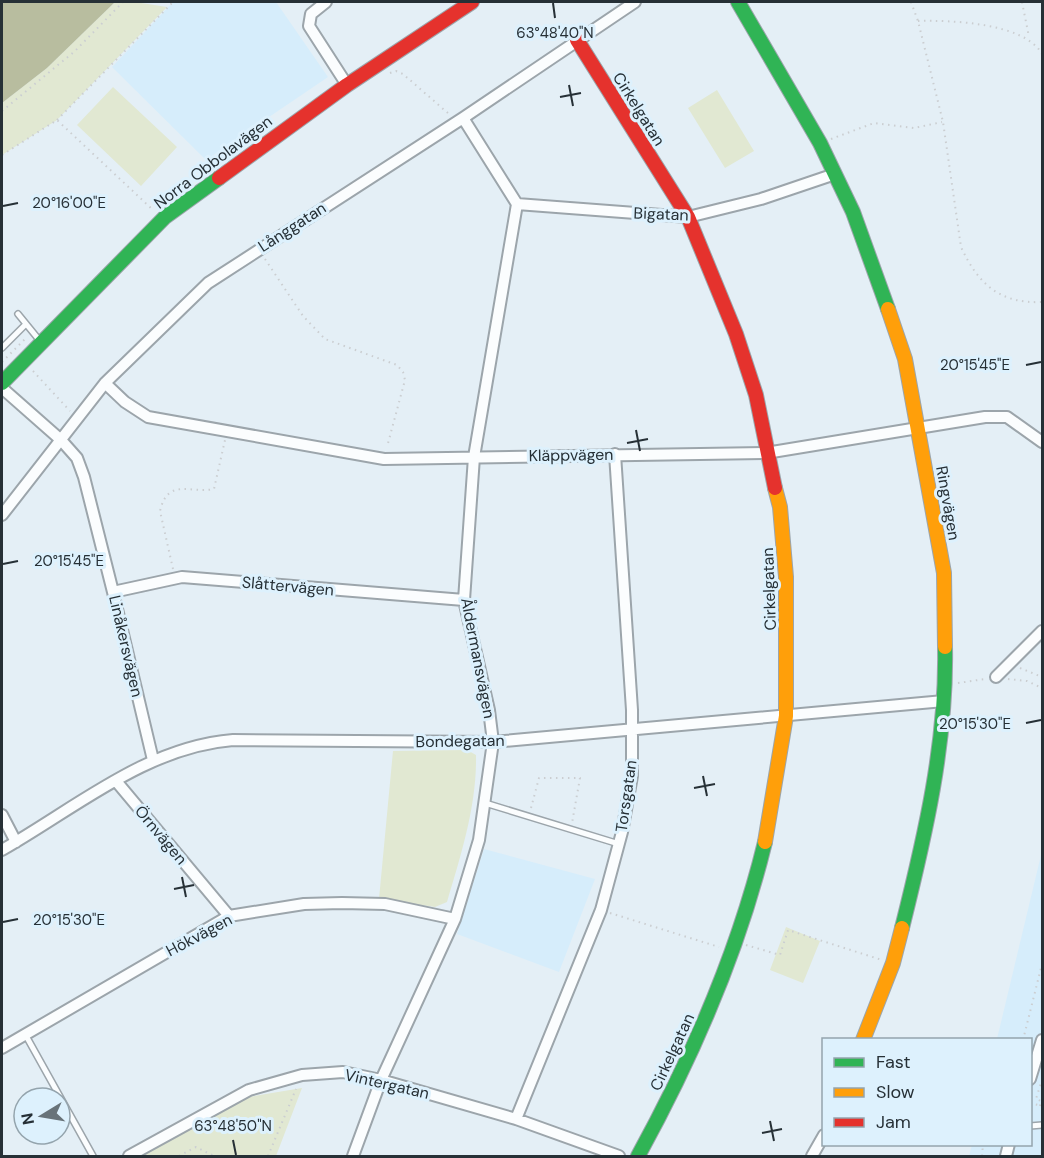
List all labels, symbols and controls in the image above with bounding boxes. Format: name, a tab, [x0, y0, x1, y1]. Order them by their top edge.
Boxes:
text: 63°48'40"N	[516, 23, 594, 43]
street label: Cirkelgatan	[608, 68, 670, 150]
street label: Norra Obbolavägen	[150, 111, 276, 213]
text: 20°16'00"E	[32, 193, 106, 213]
street label: Långgatan	[254, 197, 330, 257]
street label: Bigatan	[633, 203, 689, 225]
text: 20°15'45"E	[940, 355, 1010, 375]
street label: Kläppvägen	[528, 444, 614, 466]
street label: Ringvägen	[931, 464, 965, 542]
street label: Cirkelgatan	[757, 547, 781, 631]
text: 20°15'45"E	[34, 551, 104, 571]
street label: Slåttervägen	[241, 572, 335, 600]
street label: Linåkersvägen	[104, 593, 148, 699]
street label: Åldermansvägen	[456, 596, 500, 720]
text: 20°15'30"E	[939, 714, 1011, 734]
street label: Bondegatan	[415, 730, 505, 752]
street label: Torsgatan	[611, 759, 641, 833]
street label: Örnvägen	[130, 801, 192, 869]
street label: Hökvägen	[162, 909, 236, 961]
text: 20°15'30"E	[33, 910, 105, 930]
street label: Cirkelgatan	[645, 1010, 699, 1094]
legend	[822, 1038, 1032, 1146]
text: Fast	[876, 1050, 911, 1074]
street label: Vintergatan	[343, 1064, 431, 1104]
text: Slow	[876, 1080, 915, 1104]
north arrow	[12, 1086, 72, 1146]
text: Jam	[876, 1110, 911, 1134]
text: N	[16, 1111, 39, 1126]
text: 63°48'50"N	[194, 1116, 272, 1136]

